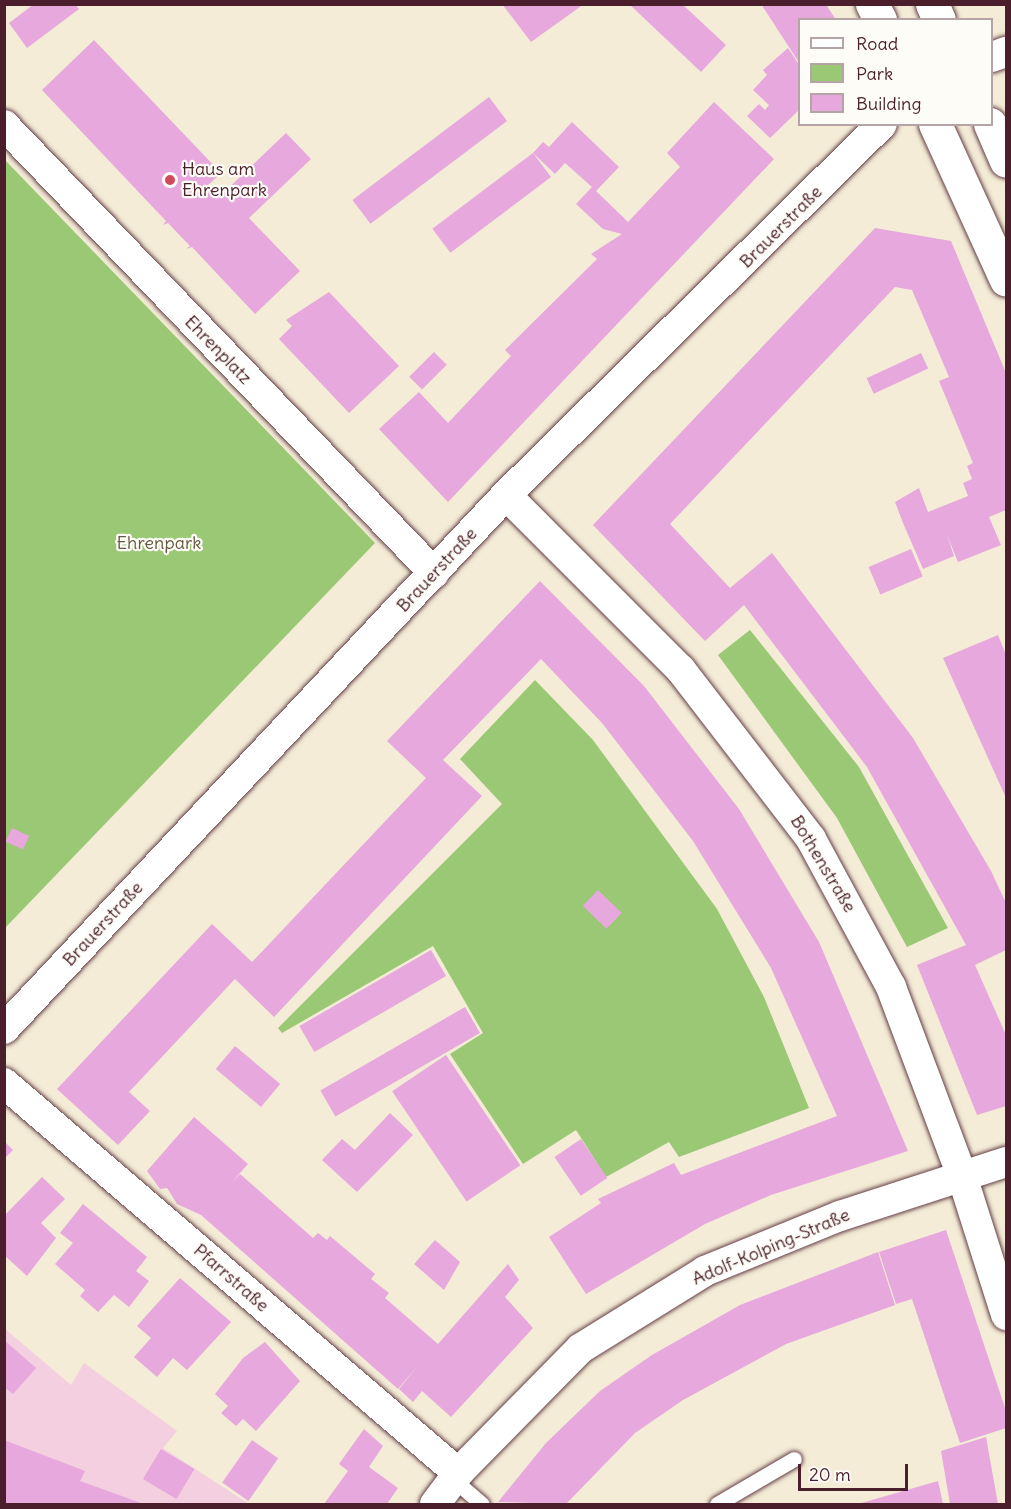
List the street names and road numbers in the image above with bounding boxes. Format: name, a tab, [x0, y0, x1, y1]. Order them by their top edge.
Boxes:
street label: Brauerstraße	[735, 181, 827, 273]
street label: Ehrenplatz	[180, 311, 256, 389]
street label: Brauerstraße	[392, 523, 482, 617]
street label: Bothenstraße	[786, 811, 860, 917]
street label: Brauerstraße	[58, 877, 148, 971]
street label: Adolf-Kolping-Straße	[689, 1204, 853, 1290]
street label: Pfarrstraße	[189, 1239, 273, 1317]

